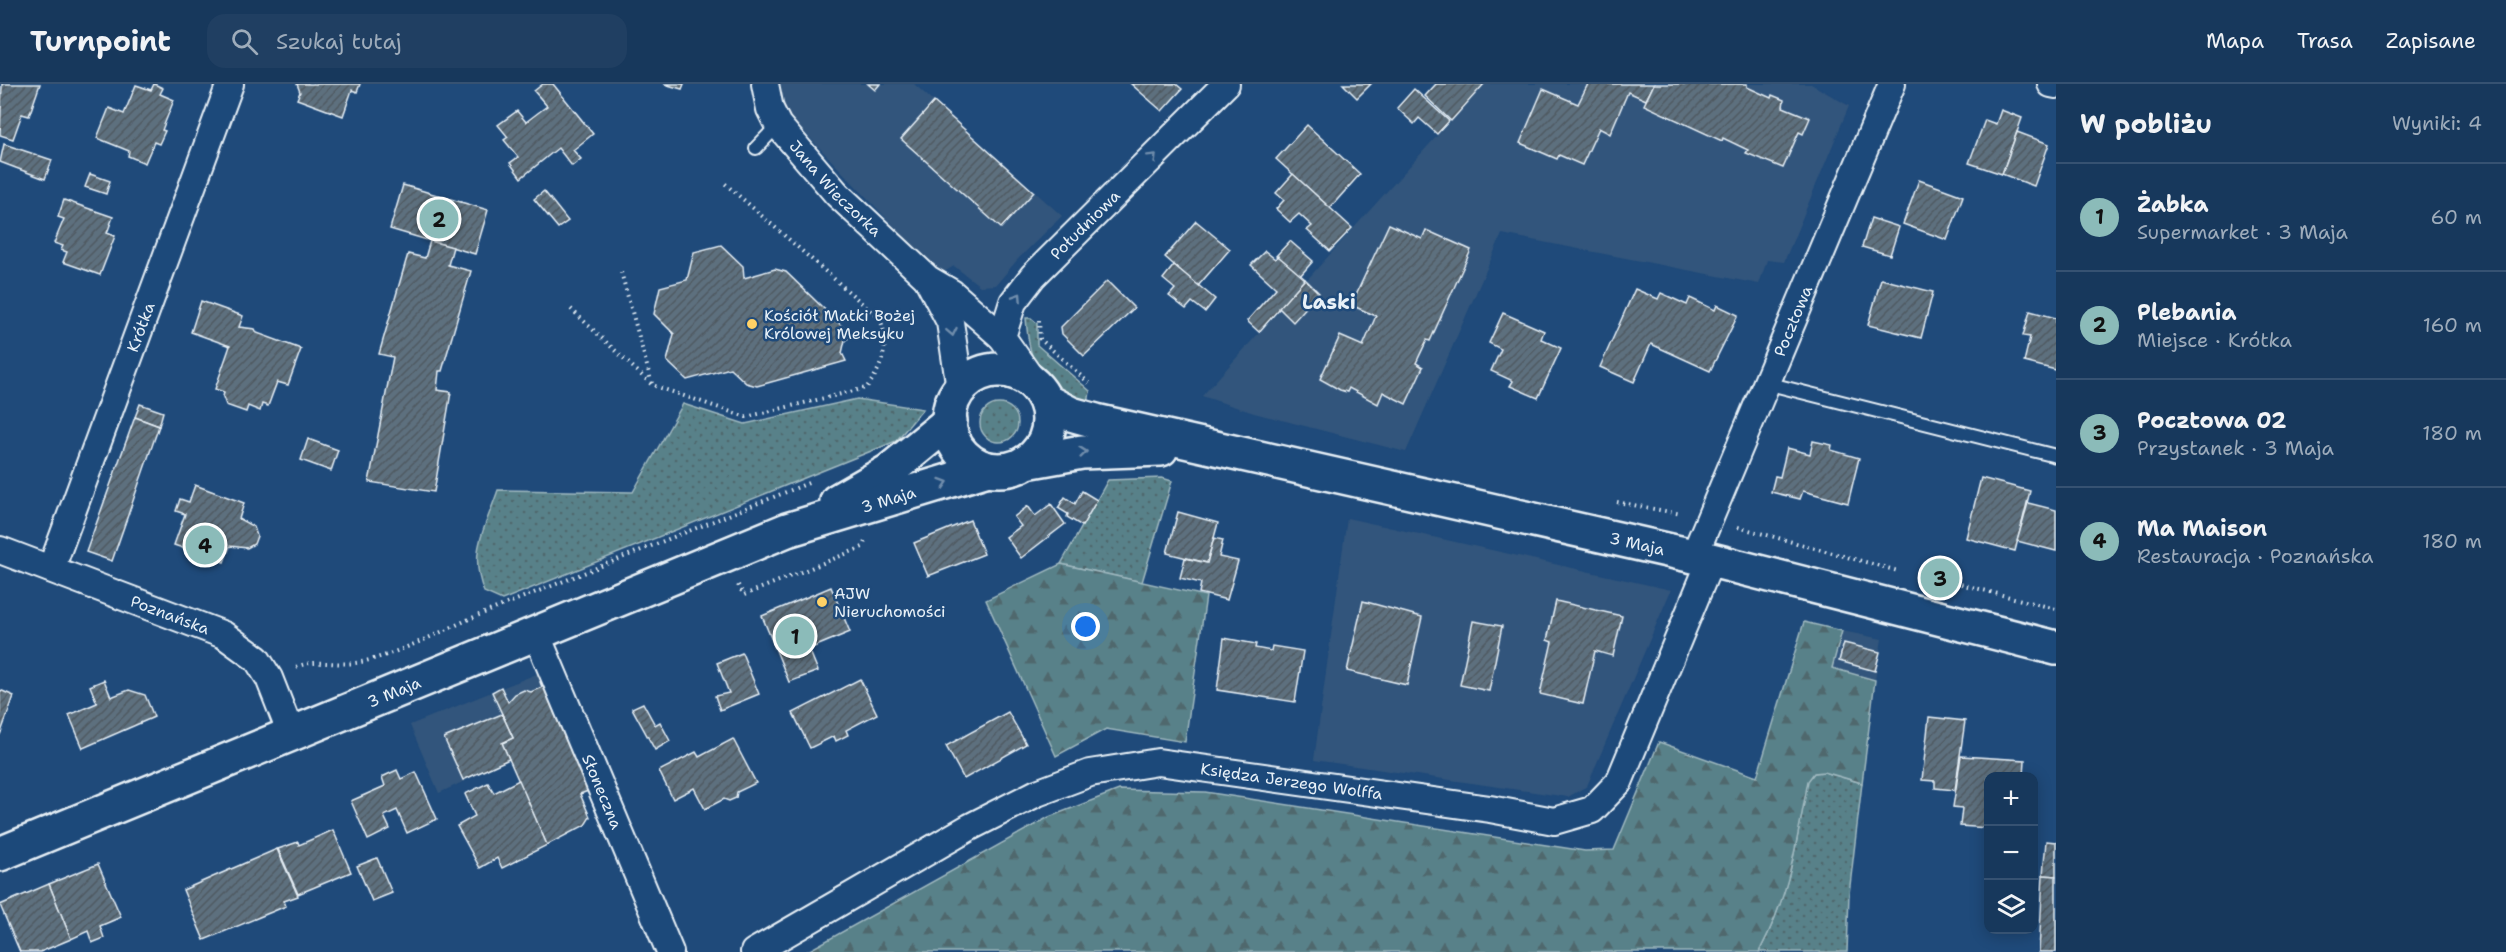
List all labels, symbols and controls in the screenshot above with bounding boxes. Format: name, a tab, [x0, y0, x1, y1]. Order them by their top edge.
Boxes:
search box	[207, 14, 627, 68]
text: Turnpoint	[30, 22, 171, 60]
icon: search	[228, 25, 261, 58]
text: Szukaj tutaj	[276, 27, 402, 56]
text: Mapa	[2206, 27, 2264, 55]
text: Trasa	[2297, 27, 2353, 55]
text: Zapisane	[2386, 27, 2476, 55]
text: W pobliżu	[2080, 106, 2212, 141]
text: Wyniki: 4	[2392, 110, 2482, 136]
street label: Jana Wieczorka	[785, 136, 886, 241]
one-way arrow	[1145, 153, 1156, 164]
street label: Południowa	[1046, 185, 1125, 264]
text: Żabka	[2137, 190, 2209, 219]
pin: 2	[420, 196, 458, 242]
text: 1	[2095, 204, 2104, 230]
text: 60 m	[2430, 204, 2482, 230]
text: Supermarket · 3 Maja	[2137, 219, 2348, 245]
street label: Pocztowa	[1769, 282, 1817, 360]
district label: Laski	[1302, 289, 1356, 315]
one-way arrow	[1011, 293, 1022, 304]
text: Plebania	[2137, 298, 2236, 327]
street label: Krótka	[122, 299, 160, 355]
place label: Kościół Matki Bożej Królowej Meksyku	[764, 305, 915, 344]
text: 2	[2093, 312, 2107, 338]
text: 160 m	[2423, 312, 2482, 338]
marker: Kościół Matki Bożej Królowej Meksyku	[745, 317, 759, 331]
one-way arrow	[944, 327, 957, 337]
text: Miejsce · Krótka	[2137, 327, 2292, 353]
text: Pocztowa 02	[2137, 406, 2286, 435]
text: 3	[2093, 420, 2107, 446]
text: 180 m	[2422, 420, 2482, 446]
text: Przystanek · 3 Maja	[2137, 435, 2334, 461]
one-way arrow	[1079, 446, 1088, 459]
one-way arrow	[938, 478, 949, 490]
street label: 3 Maja	[859, 482, 918, 518]
text: Ma Maison	[2137, 514, 2267, 543]
pin: 4	[186, 522, 224, 568]
street label: 3 Maja	[1607, 527, 1667, 560]
text: 4	[2093, 528, 2107, 554]
text: 180 m	[2422, 528, 2482, 554]
text: Restauracja · Poznańska	[2137, 543, 2374, 569]
pin: 3	[1920, 556, 1960, 600]
place label: AJW Nieruchomości	[834, 583, 946, 622]
street label: Poznańska	[127, 590, 213, 640]
marker: AJW Nieruchomości	[815, 595, 829, 609]
your location	[1071, 612, 1100, 641]
pin: 1	[776, 614, 814, 658]
street label: 3 Maja	[364, 672, 424, 713]
street label: Słoneczna	[577, 751, 627, 832]
street label: Księdza Jerzego Wolffa	[1199, 758, 1384, 805]
map controls	[1984, 772, 2038, 934]
button: +	[1984, 772, 2038, 826]
button: −	[1984, 826, 2038, 880]
button: layers	[1984, 880, 2038, 934]

